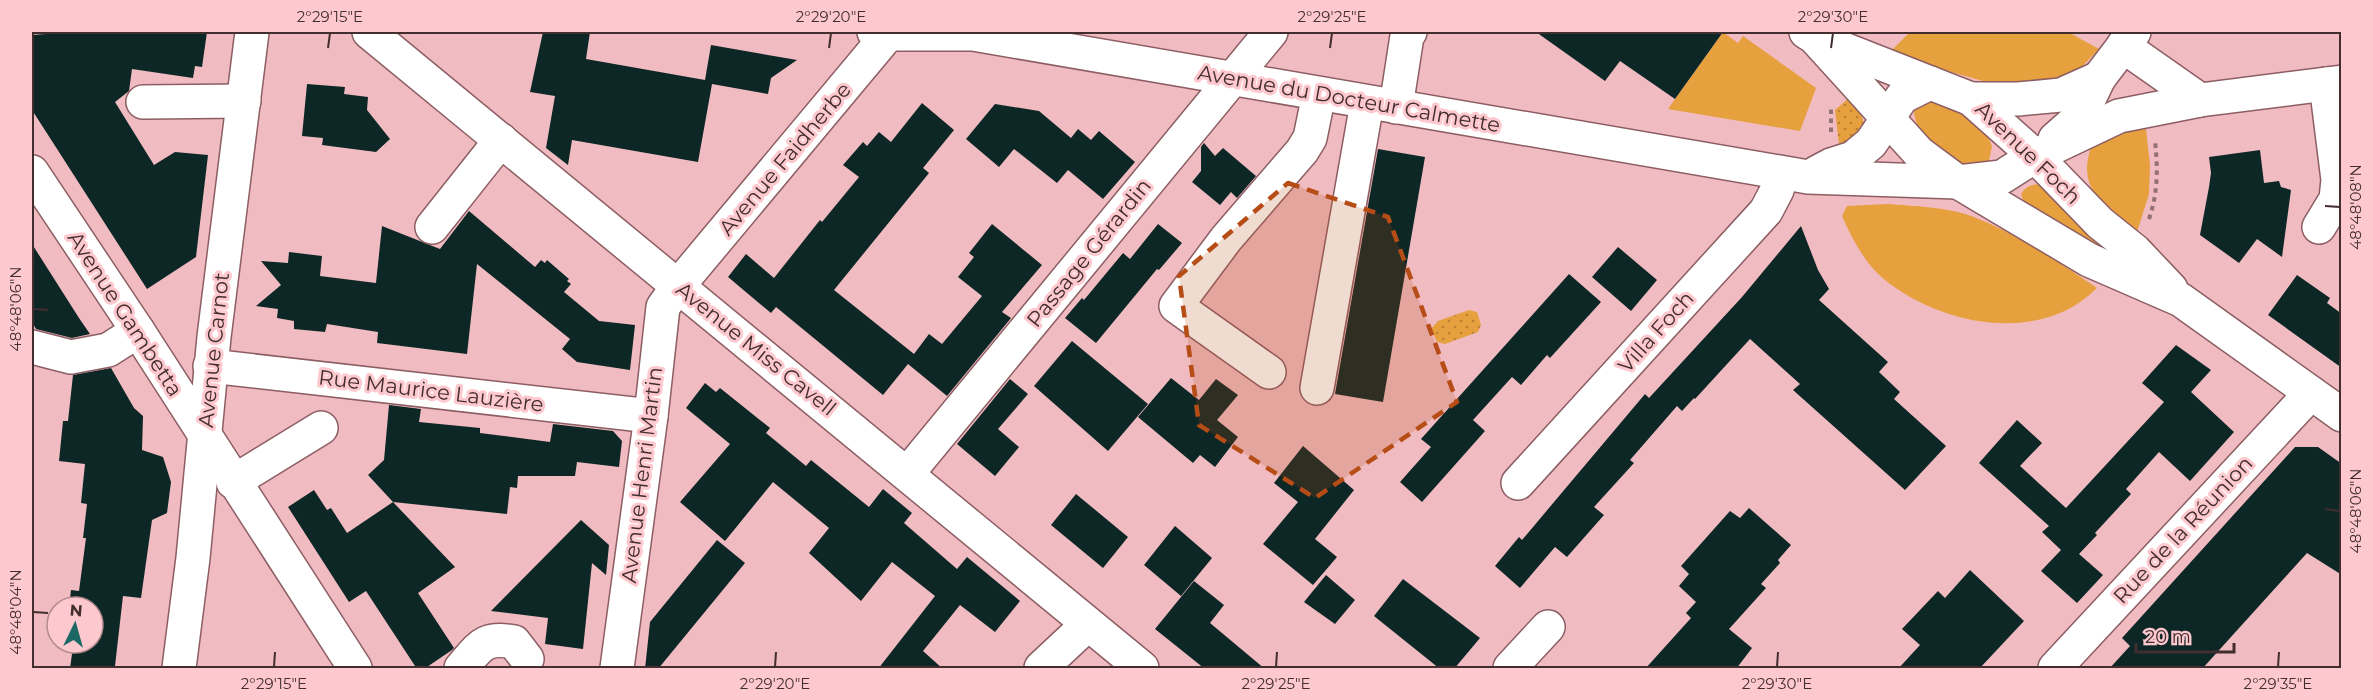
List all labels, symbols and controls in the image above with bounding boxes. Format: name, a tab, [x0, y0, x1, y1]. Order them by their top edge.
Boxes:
text: 2°29'15"E	[297, 7, 363, 26]
text: 2°29'20"E	[796, 7, 866, 26]
text: 2°29'25"E	[1297, 7, 1367, 26]
text: 2°29'30"E	[1798, 7, 1868, 26]
street label: Avenue du Docteur Calmette	[1196, 60, 1502, 137]
street label: Avenue Faidherbe	[713, 77, 856, 240]
street label: Avenue Foch	[1970, 96, 2086, 209]
text: 48°48'08"N	[2346, 164, 2365, 250]
street label: Passage Gérardin	[1021, 173, 1156, 332]
street label: Avenue Gambetta	[63, 227, 188, 401]
text: 48°48'06"N	[6, 267, 25, 351]
street label: Avenue Carnot	[193, 271, 234, 429]
street label: Avenue Miss Cavell	[671, 276, 841, 421]
street label: Villa Foch	[1613, 286, 1699, 378]
street label: Rue Maurice Lauzière	[317, 364, 545, 417]
street label: Avenue Henri Martin	[616, 365, 667, 584]
street label: Rue de la Réunion	[2108, 451, 2257, 609]
text: 48°48'06"N	[2346, 469, 2365, 553]
text: 48°48'04"N	[6, 569, 25, 655]
north arrow	[45, 595, 105, 655]
text: N	[69, 601, 84, 621]
scale bar	[2136, 616, 2234, 654]
text: 20 m	[2145, 626, 2191, 648]
text: 2°29'15"E	[241, 674, 307, 693]
text: 2°29'20"E	[740, 674, 810, 693]
text: 2°29'25"E	[1241, 674, 1311, 693]
text: 2°29'30"E	[1742, 674, 1812, 693]
text: 2°29'35"E	[2244, 674, 2312, 693]

